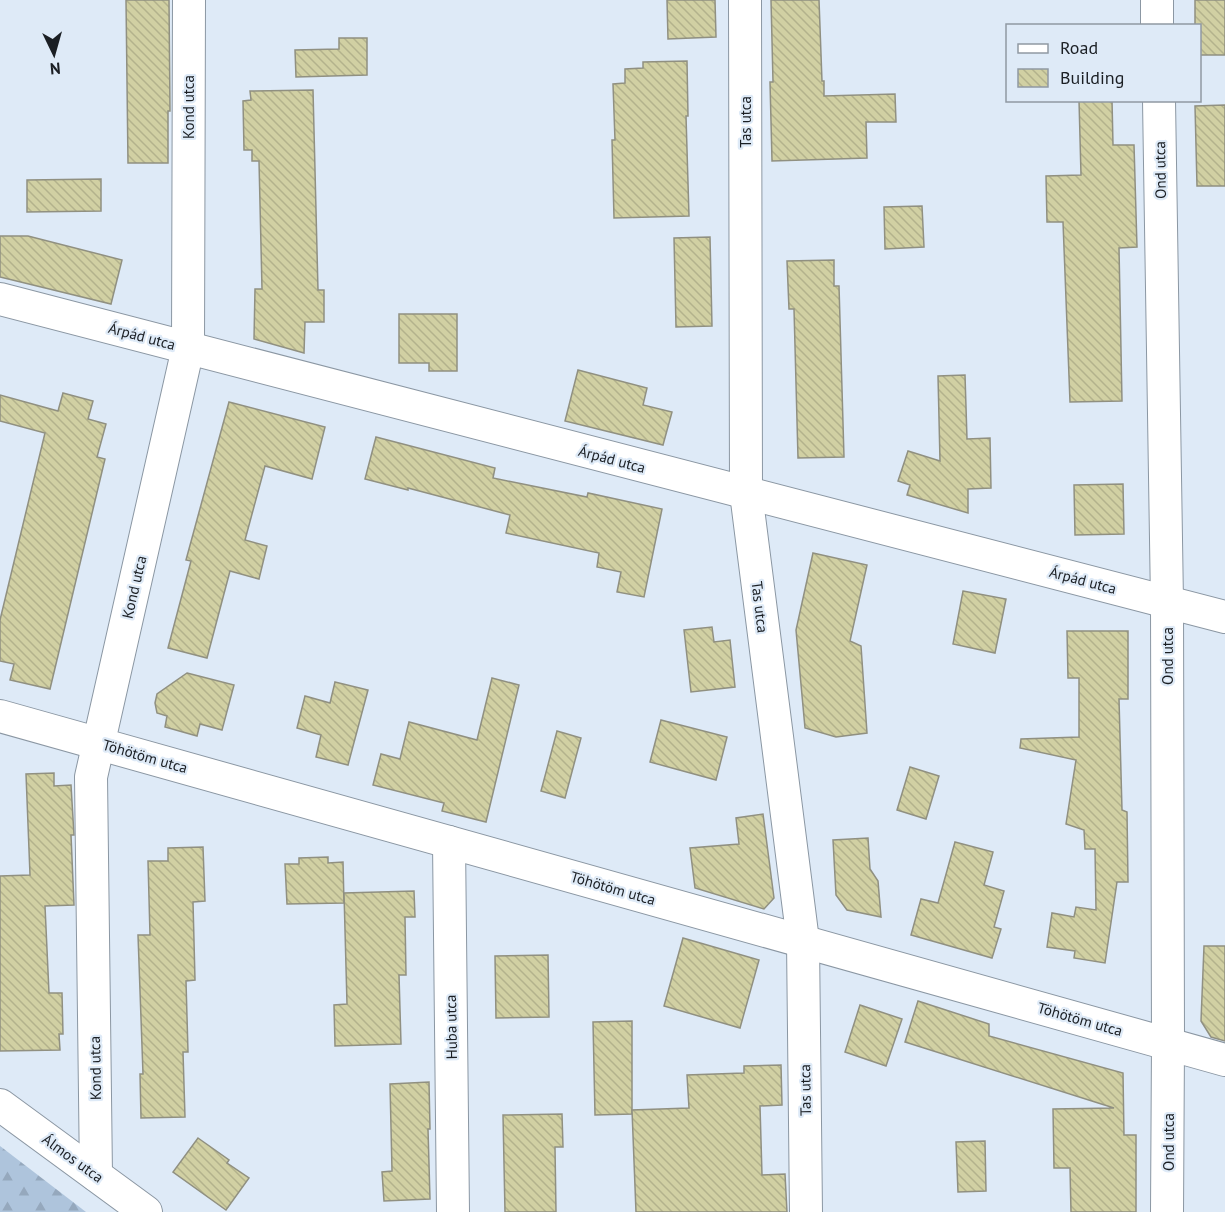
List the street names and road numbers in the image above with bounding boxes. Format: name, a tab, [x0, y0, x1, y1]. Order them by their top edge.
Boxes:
street label: Kond utca	[179, 75, 198, 139]
street label: Tas utca	[736, 96, 755, 148]
street label: Ond utca	[1150, 141, 1170, 199]
street label: Árpád utca	[106, 318, 178, 354]
street label: Árpád utca	[576, 441, 648, 477]
street label: Kond utca	[118, 554, 150, 620]
street label: Árpád utca	[1047, 562, 1119, 598]
street label: Tas utca	[747, 580, 773, 634]
street label: Ond utca	[1158, 627, 1177, 685]
street label: Töhötöm utca	[100, 735, 190, 777]
street label: Töhötöm utca	[568, 867, 658, 909]
street label: Huba utca	[441, 994, 461, 1060]
street label: Töhötöm utca	[1035, 998, 1125, 1040]
street label: Kond utca	[85, 1036, 105, 1100]
street label: Tas utca	[795, 1064, 815, 1116]
street label: Ond utca	[1159, 1113, 1178, 1171]
street label: Álmos utca	[39, 1129, 107, 1187]

